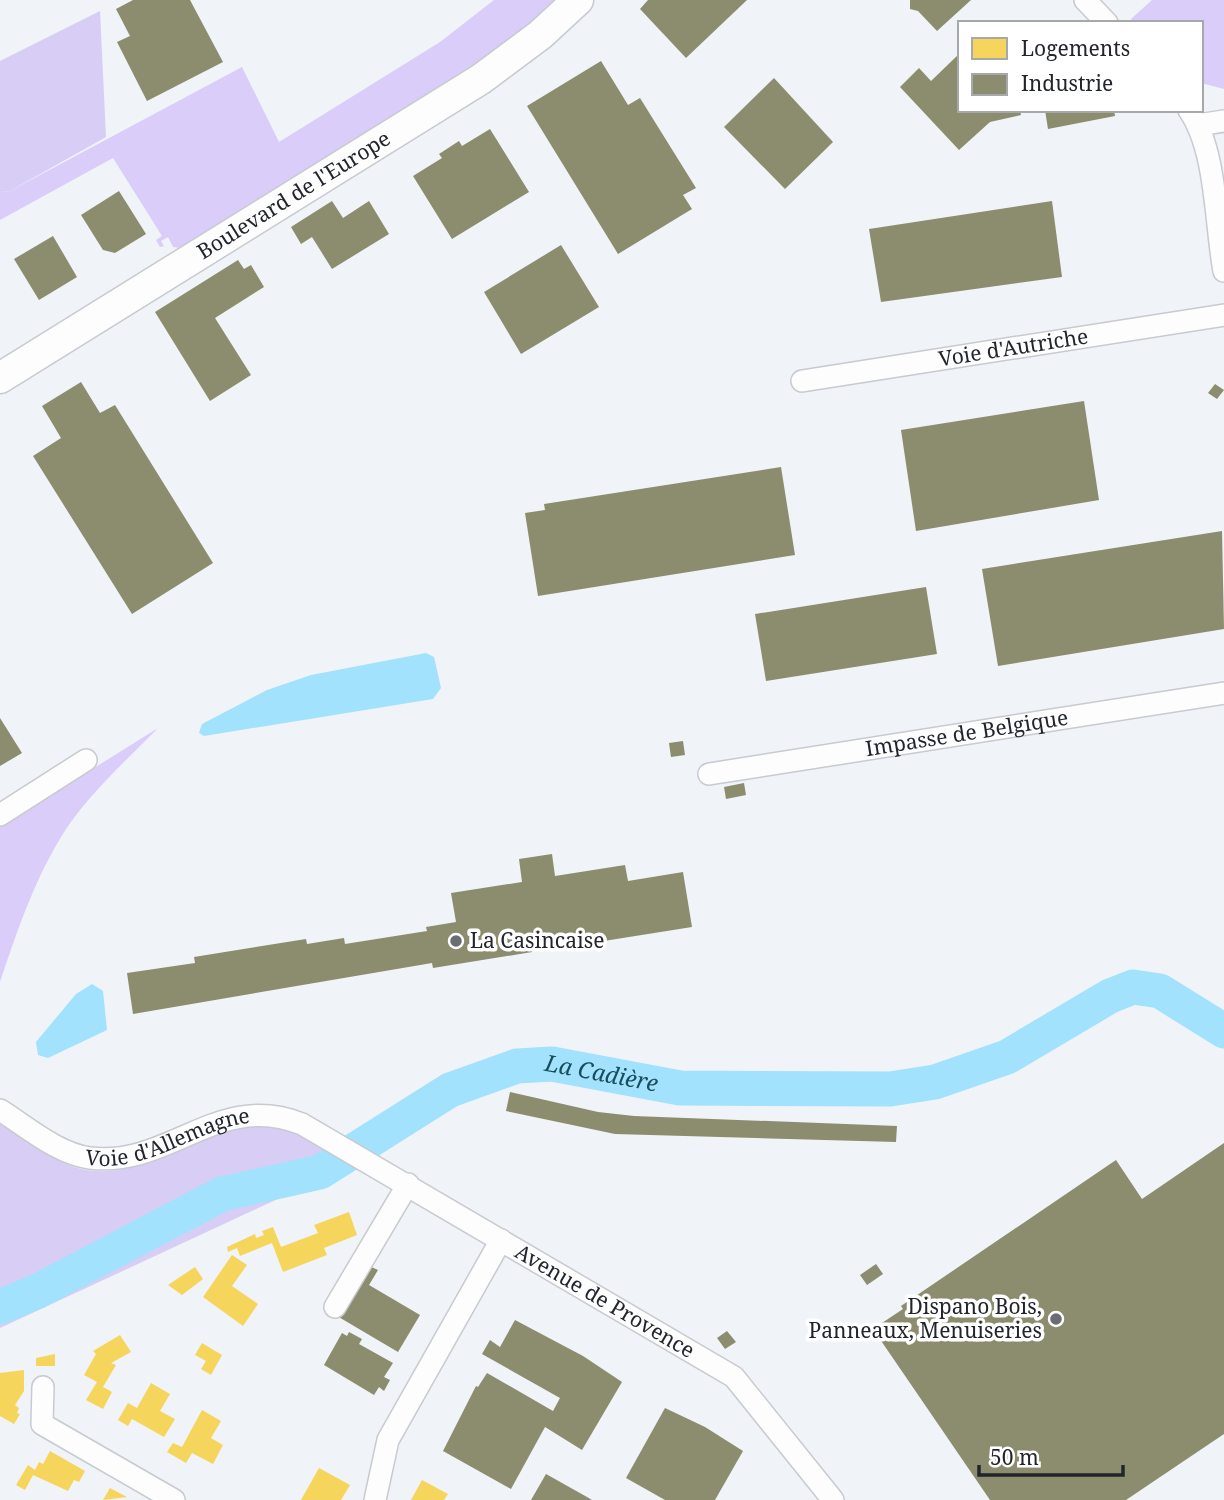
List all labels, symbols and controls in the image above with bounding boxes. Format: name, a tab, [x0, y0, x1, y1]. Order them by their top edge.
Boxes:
legend	[958, 21, 1203, 112]
text: Logements	[1021, 34, 1130, 62]
text: Industrie	[1021, 69, 1113, 97]
street label: Boulevard de l'Europe	[191, 124, 395, 265]
street label: Voie d'Autriche	[936, 321, 1090, 372]
street label: Impasse de Belgique	[863, 703, 1070, 762]
place label: La Casincaise	[470, 926, 604, 954]
marker: La Casincaise	[448, 933, 464, 949]
water label: La Cadière	[541, 1046, 661, 1099]
street label: Voie d'Allemagne	[84, 1101, 251, 1172]
street label: Avenue de Provence	[510, 1237, 700, 1364]
place label: Dispano Bois, Panneaux, Menuiseries	[809, 1292, 1042, 1344]
marker: Dispano Bois, Panneaux, Menuiseries	[1048, 1311, 1064, 1327]
scale bar	[979, 1434, 1122, 1478]
text: 50 m	[990, 1443, 1039, 1471]

